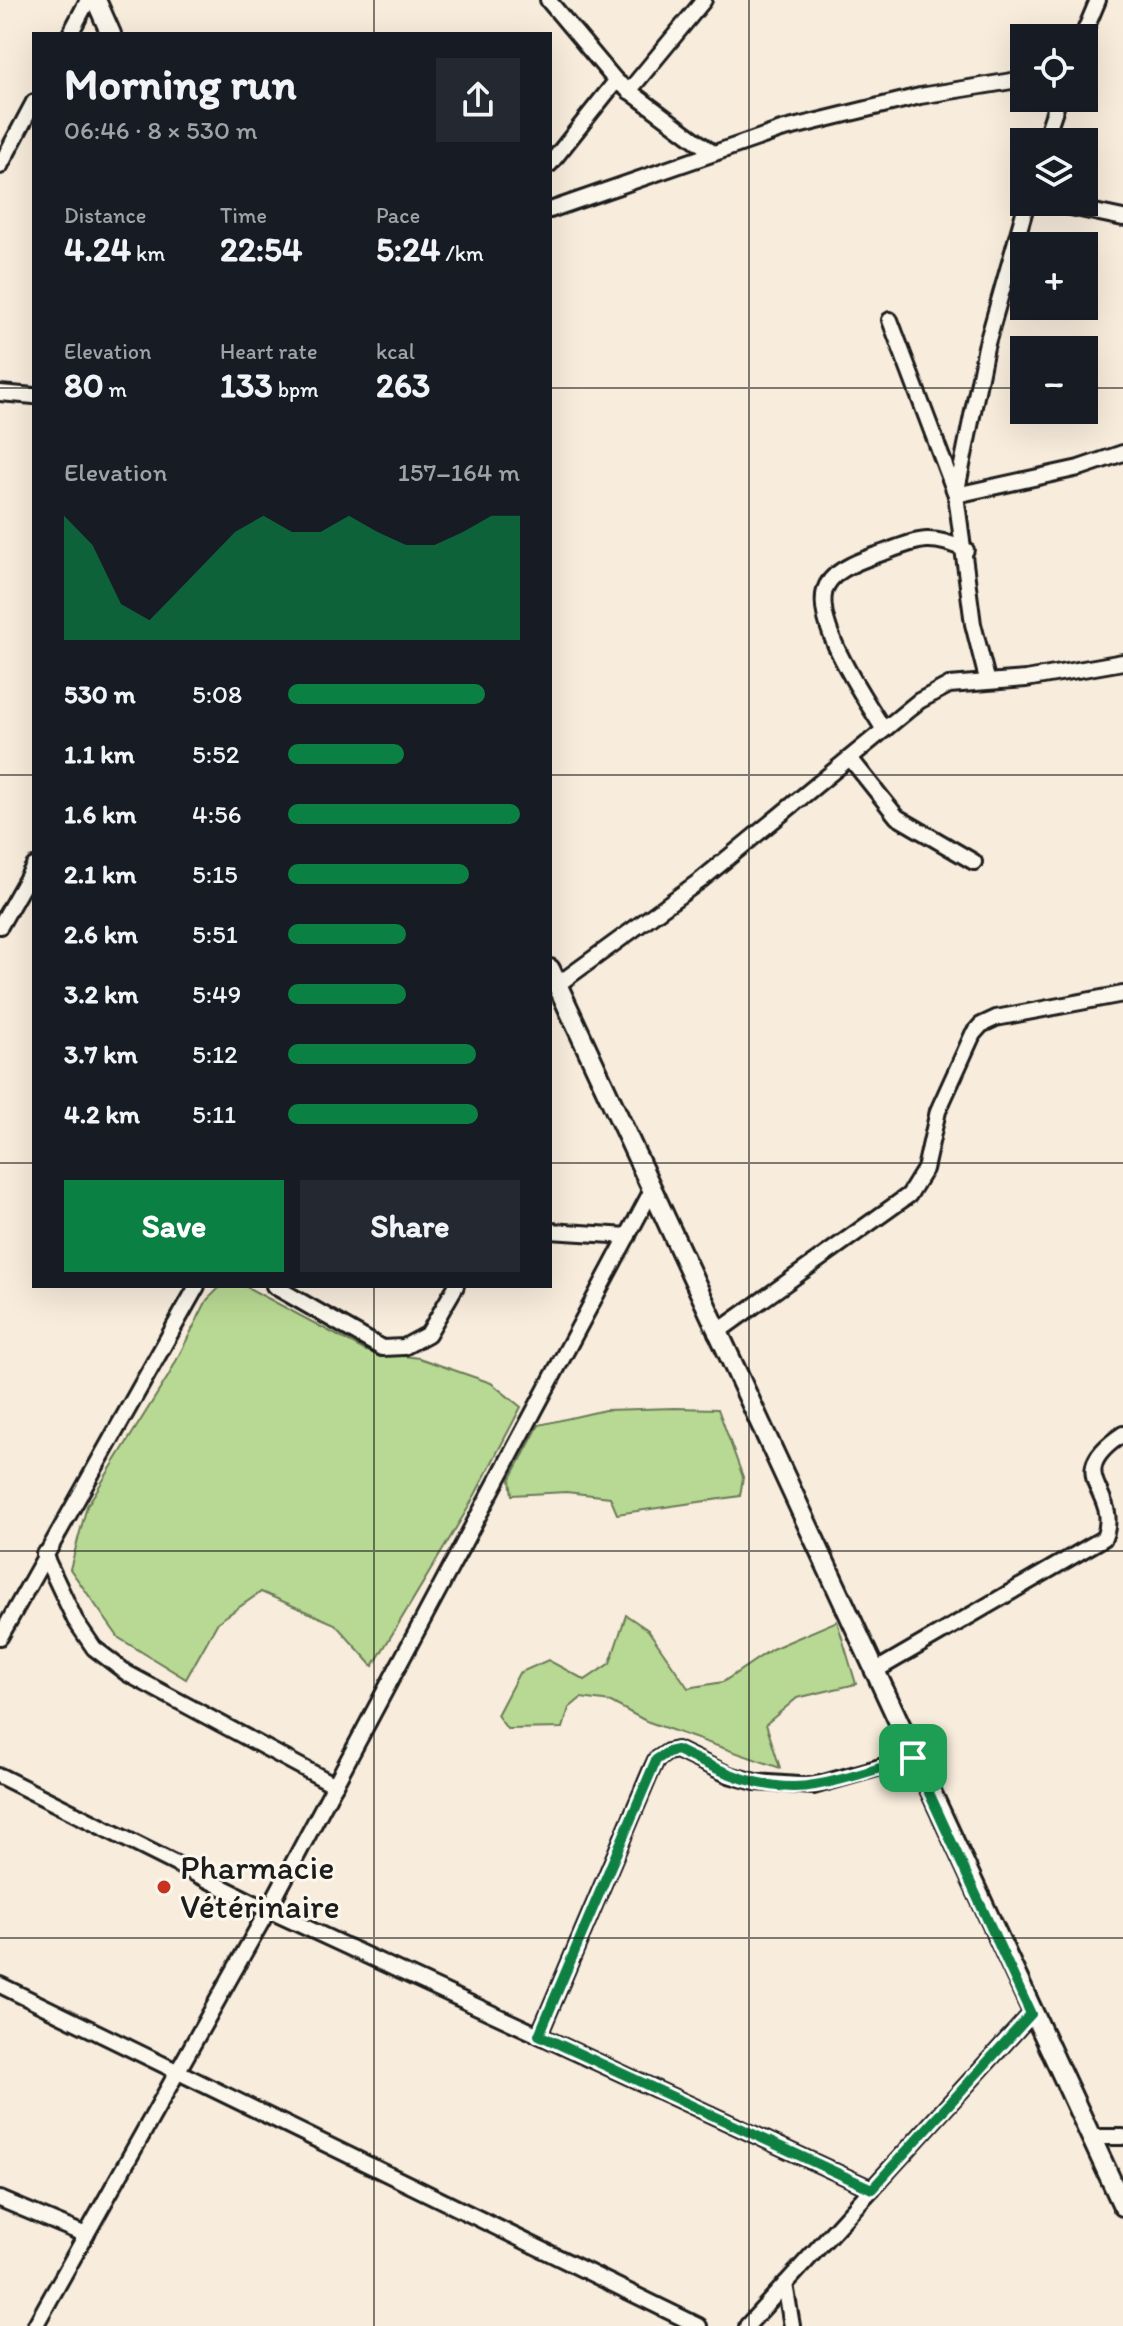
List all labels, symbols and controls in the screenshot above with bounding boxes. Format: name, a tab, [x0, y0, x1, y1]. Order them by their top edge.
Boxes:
map controls	[1010, 24, 1098, 424]
button: locate	[1010, 24, 1098, 112]
text: Morning run	[64, 57, 297, 110]
button: share	[436, 58, 520, 142]
text: 06:46 · 8 × 530 m	[64, 114, 258, 146]
button: layers	[1010, 128, 1098, 216]
text: Distance	[64, 202, 146, 229]
text: Time	[220, 202, 267, 229]
text: Pace	[376, 202, 420, 229]
text: 4.24	[64, 229, 131, 270]
text: 22:54	[220, 229, 302, 270]
text: 5:24	[376, 229, 441, 270]
button: +	[1010, 232, 1098, 320]
text: km	[131, 240, 165, 267]
text: /km	[441, 240, 484, 267]
button: −	[1010, 336, 1098, 424]
text: Elevation	[64, 338, 151, 365]
text: Heart rate	[220, 338, 317, 365]
text: kcal	[376, 338, 415, 365]
text: 80	[64, 365, 104, 406]
text: 133	[220, 365, 273, 406]
text: 263	[376, 365, 430, 406]
text: m	[104, 376, 127, 403]
text: bpm	[273, 376, 319, 403]
text: Elevation	[64, 456, 167, 488]
text: 157–164 m	[398, 456, 520, 488]
text: 530 m	[64, 678, 136, 710]
text: 5:08	[192, 678, 242, 710]
text: 1.1 km	[64, 738, 135, 770]
text: 5:52	[192, 738, 239, 770]
text: 1.6 km	[64, 798, 136, 830]
text: 4:56	[192, 798, 241, 830]
text: 2.1 km	[64, 858, 136, 890]
text: 5:15	[192, 858, 238, 890]
text: 2.6 km	[64, 918, 138, 950]
text: 5:51	[192, 918, 238, 950]
text: 3.2 km	[64, 978, 138, 1010]
text: 5:49	[192, 978, 241, 1010]
text: 3.7 km	[64, 1038, 138, 1070]
text: 5:12	[192, 1038, 238, 1070]
text: 4.2 km	[64, 1098, 140, 1130]
text: 5:11	[192, 1098, 236, 1130]
button: Save	[64, 1180, 284, 1272]
button: Share	[300, 1180, 520, 1272]
pin	[879, 1724, 947, 1792]
icon: arrive	[891, 1736, 935, 1780]
place label: Pharmacie Vétérinaire	[180, 1847, 340, 1927]
marker: Pharmacie Vétérinaire	[155, 1878, 173, 1896]

